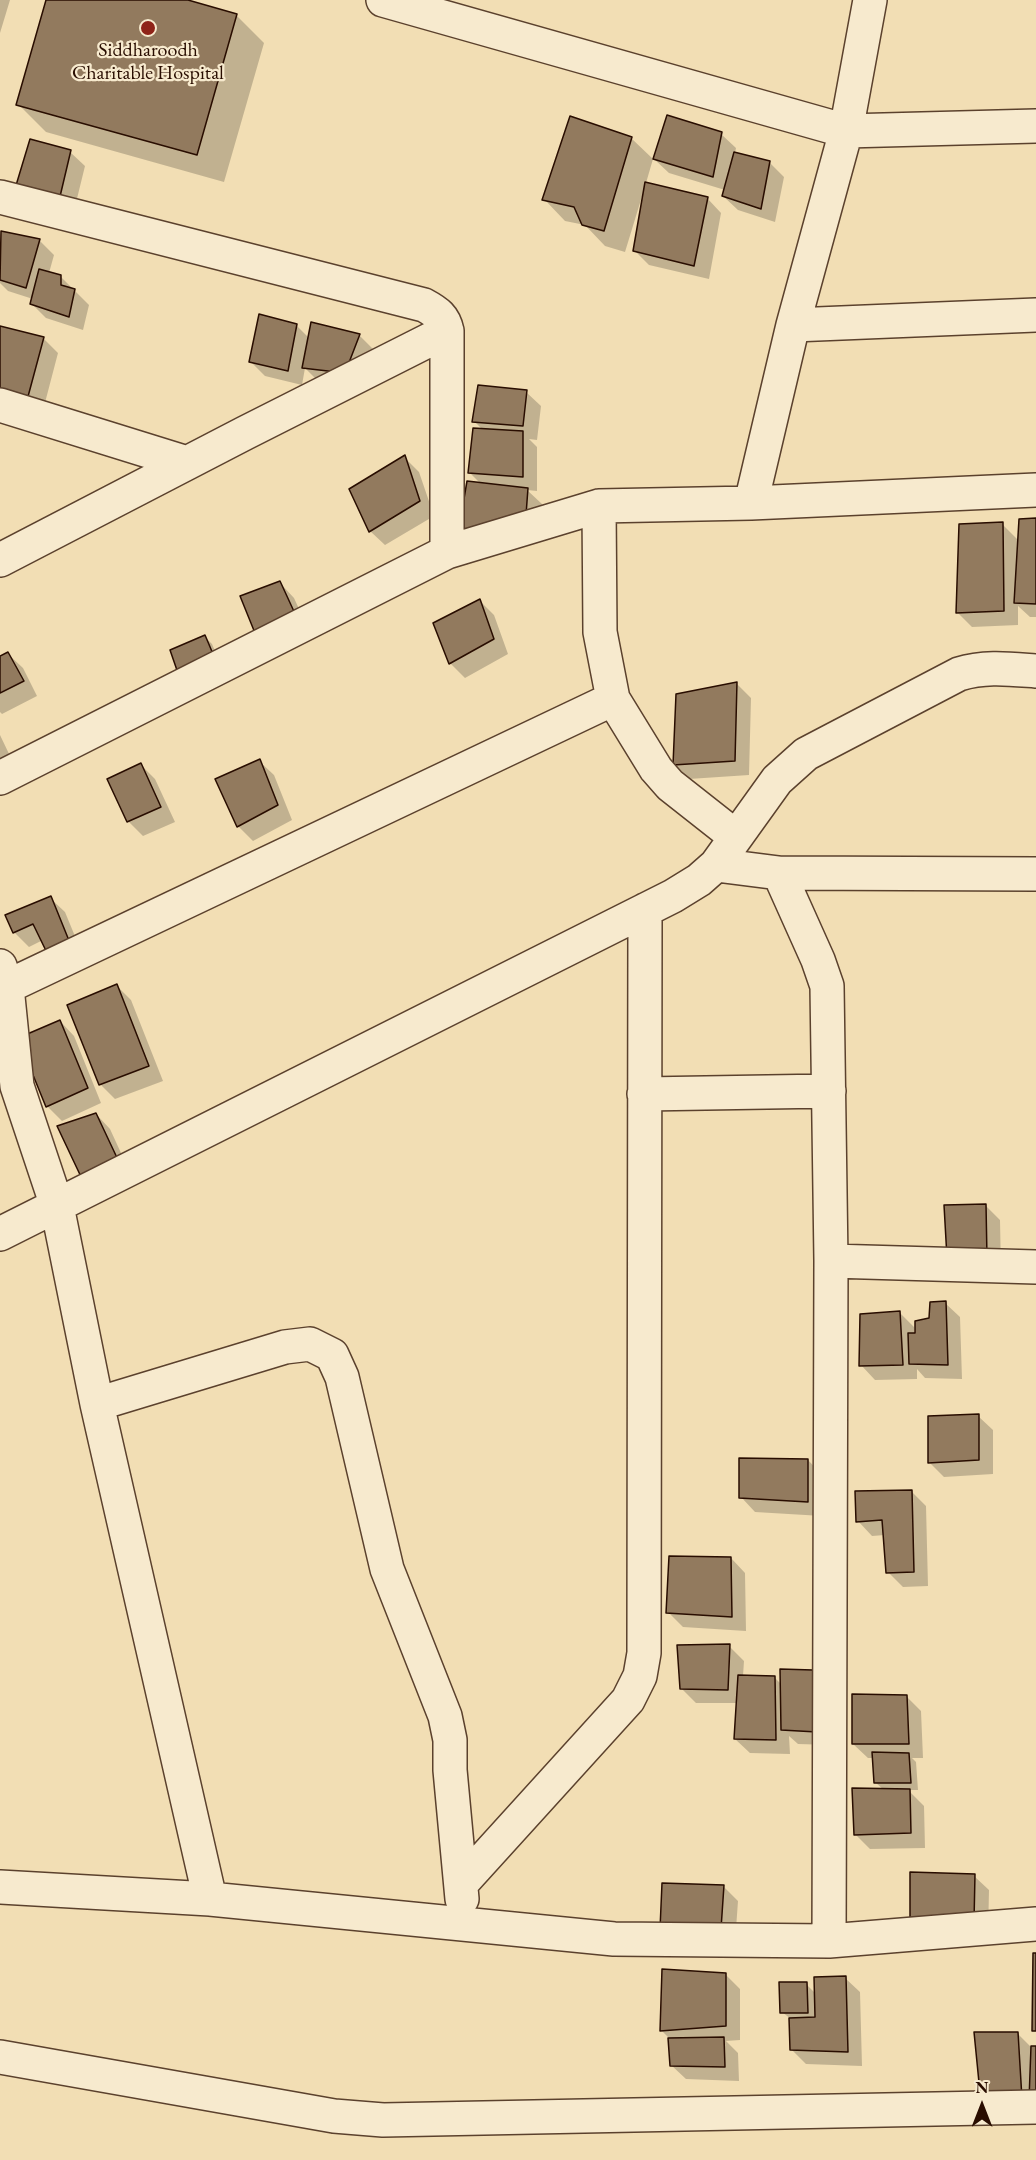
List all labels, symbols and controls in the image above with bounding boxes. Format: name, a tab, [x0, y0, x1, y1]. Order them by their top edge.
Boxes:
marker: Siddharoodh Charitable Hospital	[139, 19, 157, 37]
place label: Siddharoodh Charitable Hospital	[72, 39, 224, 86]
north arrow	[952, 2076, 1012, 2136]
text: N	[976, 2077, 988, 2098]

